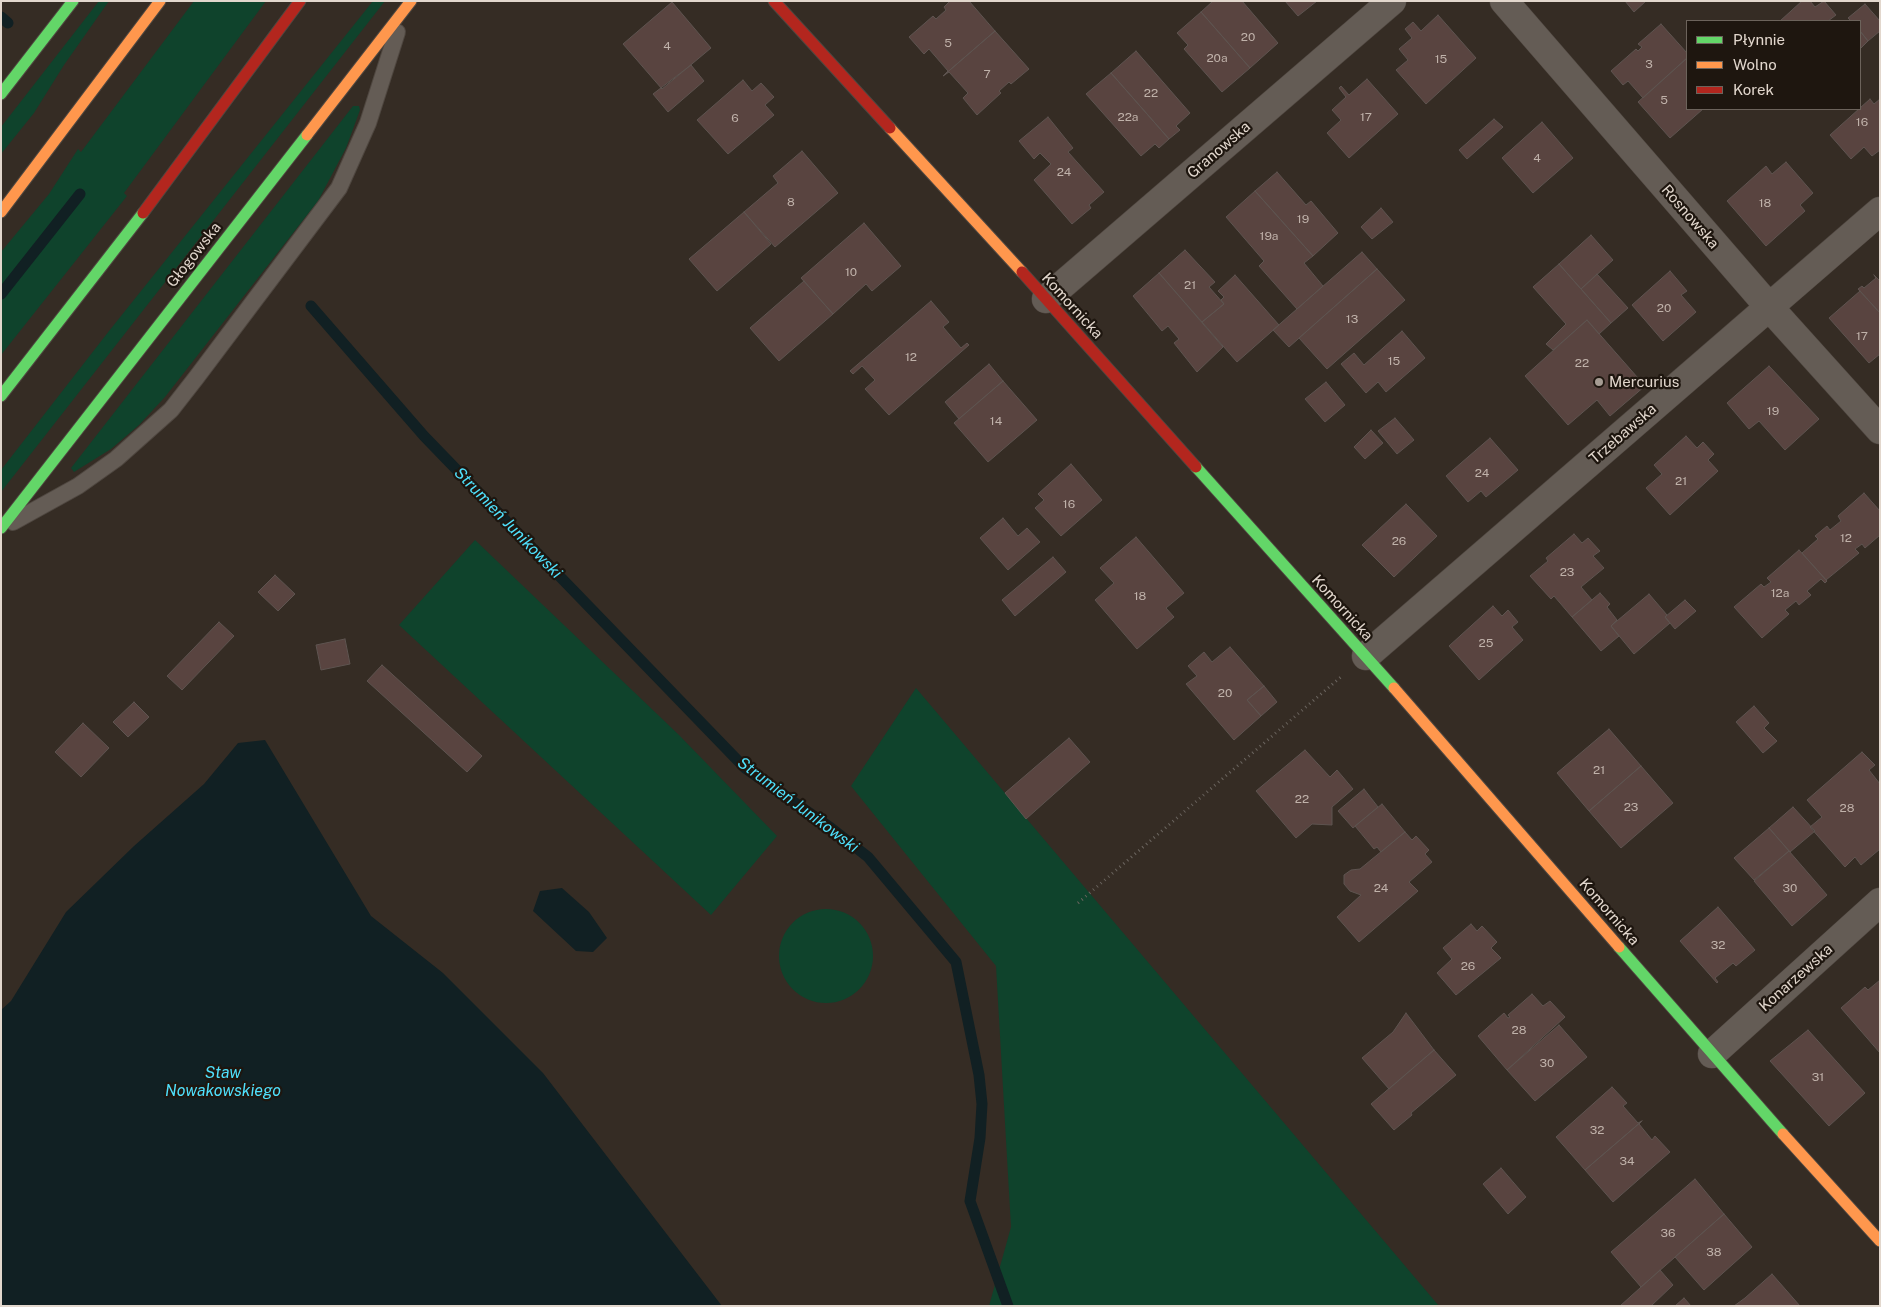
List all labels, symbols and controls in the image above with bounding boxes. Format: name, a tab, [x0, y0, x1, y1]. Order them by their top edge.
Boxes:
legend	[1686, 20, 1861, 110]
house number: 20	[1241, 30, 1255, 44]
text: Płynnie	[1733, 31, 1785, 48]
house number: 5	[944, 36, 952, 50]
house number: 4	[663, 39, 671, 53]
house number: 20a	[1206, 51, 1228, 65]
house number: 15	[1435, 52, 1447, 66]
text: Wolno	[1733, 56, 1777, 73]
house number: 3	[1645, 57, 1653, 71]
house number: 7	[983, 67, 991, 81]
text: Korek	[1733, 81, 1774, 98]
house number: 22	[1144, 86, 1158, 100]
house number: 5	[1660, 93, 1668, 107]
house number: 22a	[1118, 110, 1138, 124]
house number: 17	[1360, 110, 1372, 124]
house number: 6	[731, 111, 739, 125]
house number: 16	[1856, 115, 1868, 129]
street label: Granowska	[1184, 118, 1254, 182]
house number: 4	[1533, 151, 1541, 165]
house number: 24	[1057, 165, 1071, 179]
street label: Rosnowska	[1657, 181, 1723, 253]
house number: 8	[787, 195, 795, 209]
house number: 18	[1759, 196, 1771, 210]
house number: 19	[1297, 212, 1309, 226]
street label: Głogowska	[163, 219, 225, 291]
house number: 19a	[1259, 229, 1279, 243]
house number: 10	[845, 265, 857, 279]
street label: Komornicka	[1038, 269, 1106, 343]
house number: 21	[1184, 278, 1196, 292]
house number: 20	[1657, 301, 1671, 315]
house number: 13	[1346, 312, 1358, 326]
house number: 17	[1856, 329, 1868, 343]
house number: 12	[905, 350, 917, 364]
house number: 15	[1388, 354, 1400, 368]
house number: 22	[1575, 356, 1589, 370]
place label: Mercurius	[1609, 373, 1679, 391]
marker: Mercurius	[1593, 376, 1605, 388]
street label: Trzebawska	[1586, 400, 1660, 468]
house number: 19	[1767, 404, 1779, 418]
house number: 14	[990, 414, 1002, 428]
water label: Strumień Junikowski	[450, 463, 566, 583]
house number: 24	[1475, 466, 1489, 480]
house number: 21	[1675, 474, 1687, 488]
house number: 16	[1063, 497, 1075, 511]
house number: 12	[1840, 531, 1852, 545]
house number: 26	[1392, 534, 1406, 548]
house number: 23	[1560, 565, 1574, 579]
street label: Komornicka	[1308, 571, 1376, 645]
house number: 12a	[1771, 586, 1789, 600]
house number: 18	[1134, 589, 1146, 603]
house number: 25	[1479, 636, 1493, 650]
house number: 20	[1218, 686, 1232, 700]
water label: Strumień Junikowski	[733, 753, 863, 857]
house number: 21	[1593, 763, 1605, 777]
house number: 22	[1295, 792, 1309, 806]
house number: 23	[1624, 800, 1638, 814]
house number: 28	[1840, 801, 1854, 815]
street label: Komornicka	[1575, 875, 1643, 949]
house number: 24	[1374, 881, 1388, 895]
house number: 30	[1783, 881, 1797, 895]
house number: 32	[1711, 938, 1725, 952]
street label: Konarzewska	[1756, 940, 1836, 1016]
house number: 26	[1461, 959, 1475, 973]
house number: 28	[1512, 1023, 1526, 1037]
house number: 30	[1540, 1056, 1554, 1070]
water label: Staw Nowakowskiego	[165, 1063, 281, 1101]
house number: 31	[1812, 1070, 1824, 1084]
house number: 32	[1590, 1123, 1604, 1137]
house number: 34	[1619, 1154, 1635, 1168]
house number: 36	[1661, 1226, 1675, 1240]
house number: 38	[1706, 1245, 1722, 1259]

